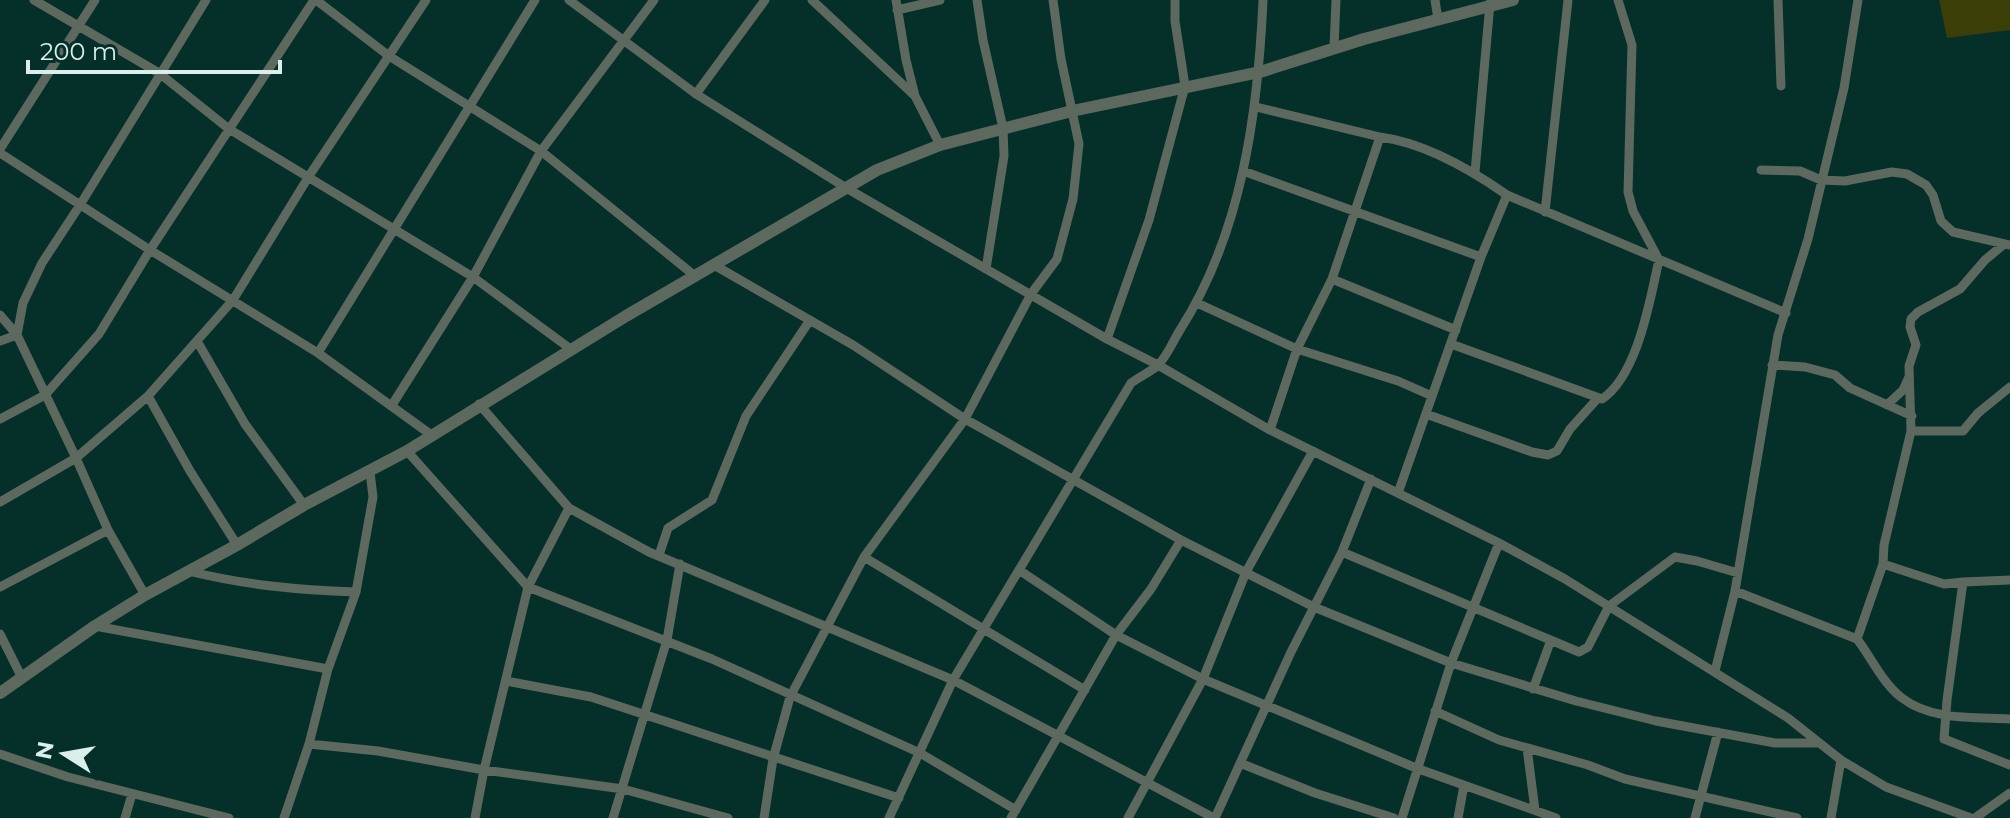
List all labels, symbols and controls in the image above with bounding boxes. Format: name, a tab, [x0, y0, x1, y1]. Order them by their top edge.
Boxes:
scale bar	[28, 24, 280, 74]
text: 200 m	[40, 37, 117, 66]
north arrow	[24, 714, 104, 794]
text: N	[30, 739, 60, 762]

